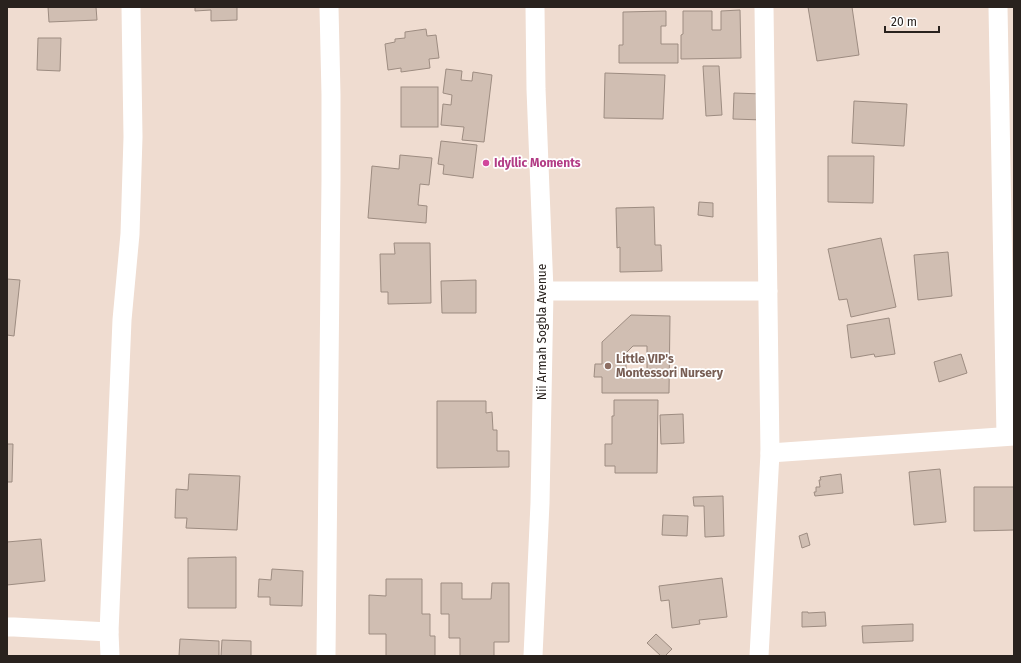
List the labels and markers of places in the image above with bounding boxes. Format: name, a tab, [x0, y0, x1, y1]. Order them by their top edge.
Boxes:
place label: Idyllic Moments	[494, 156, 581, 170]
marker: Idyllic Moments	[481, 158, 491, 168]
place label: Little VIP's Montessori Nursery	[616, 352, 724, 380]
marker: Little VIP's Montessori Nursery	[603, 361, 613, 371]

